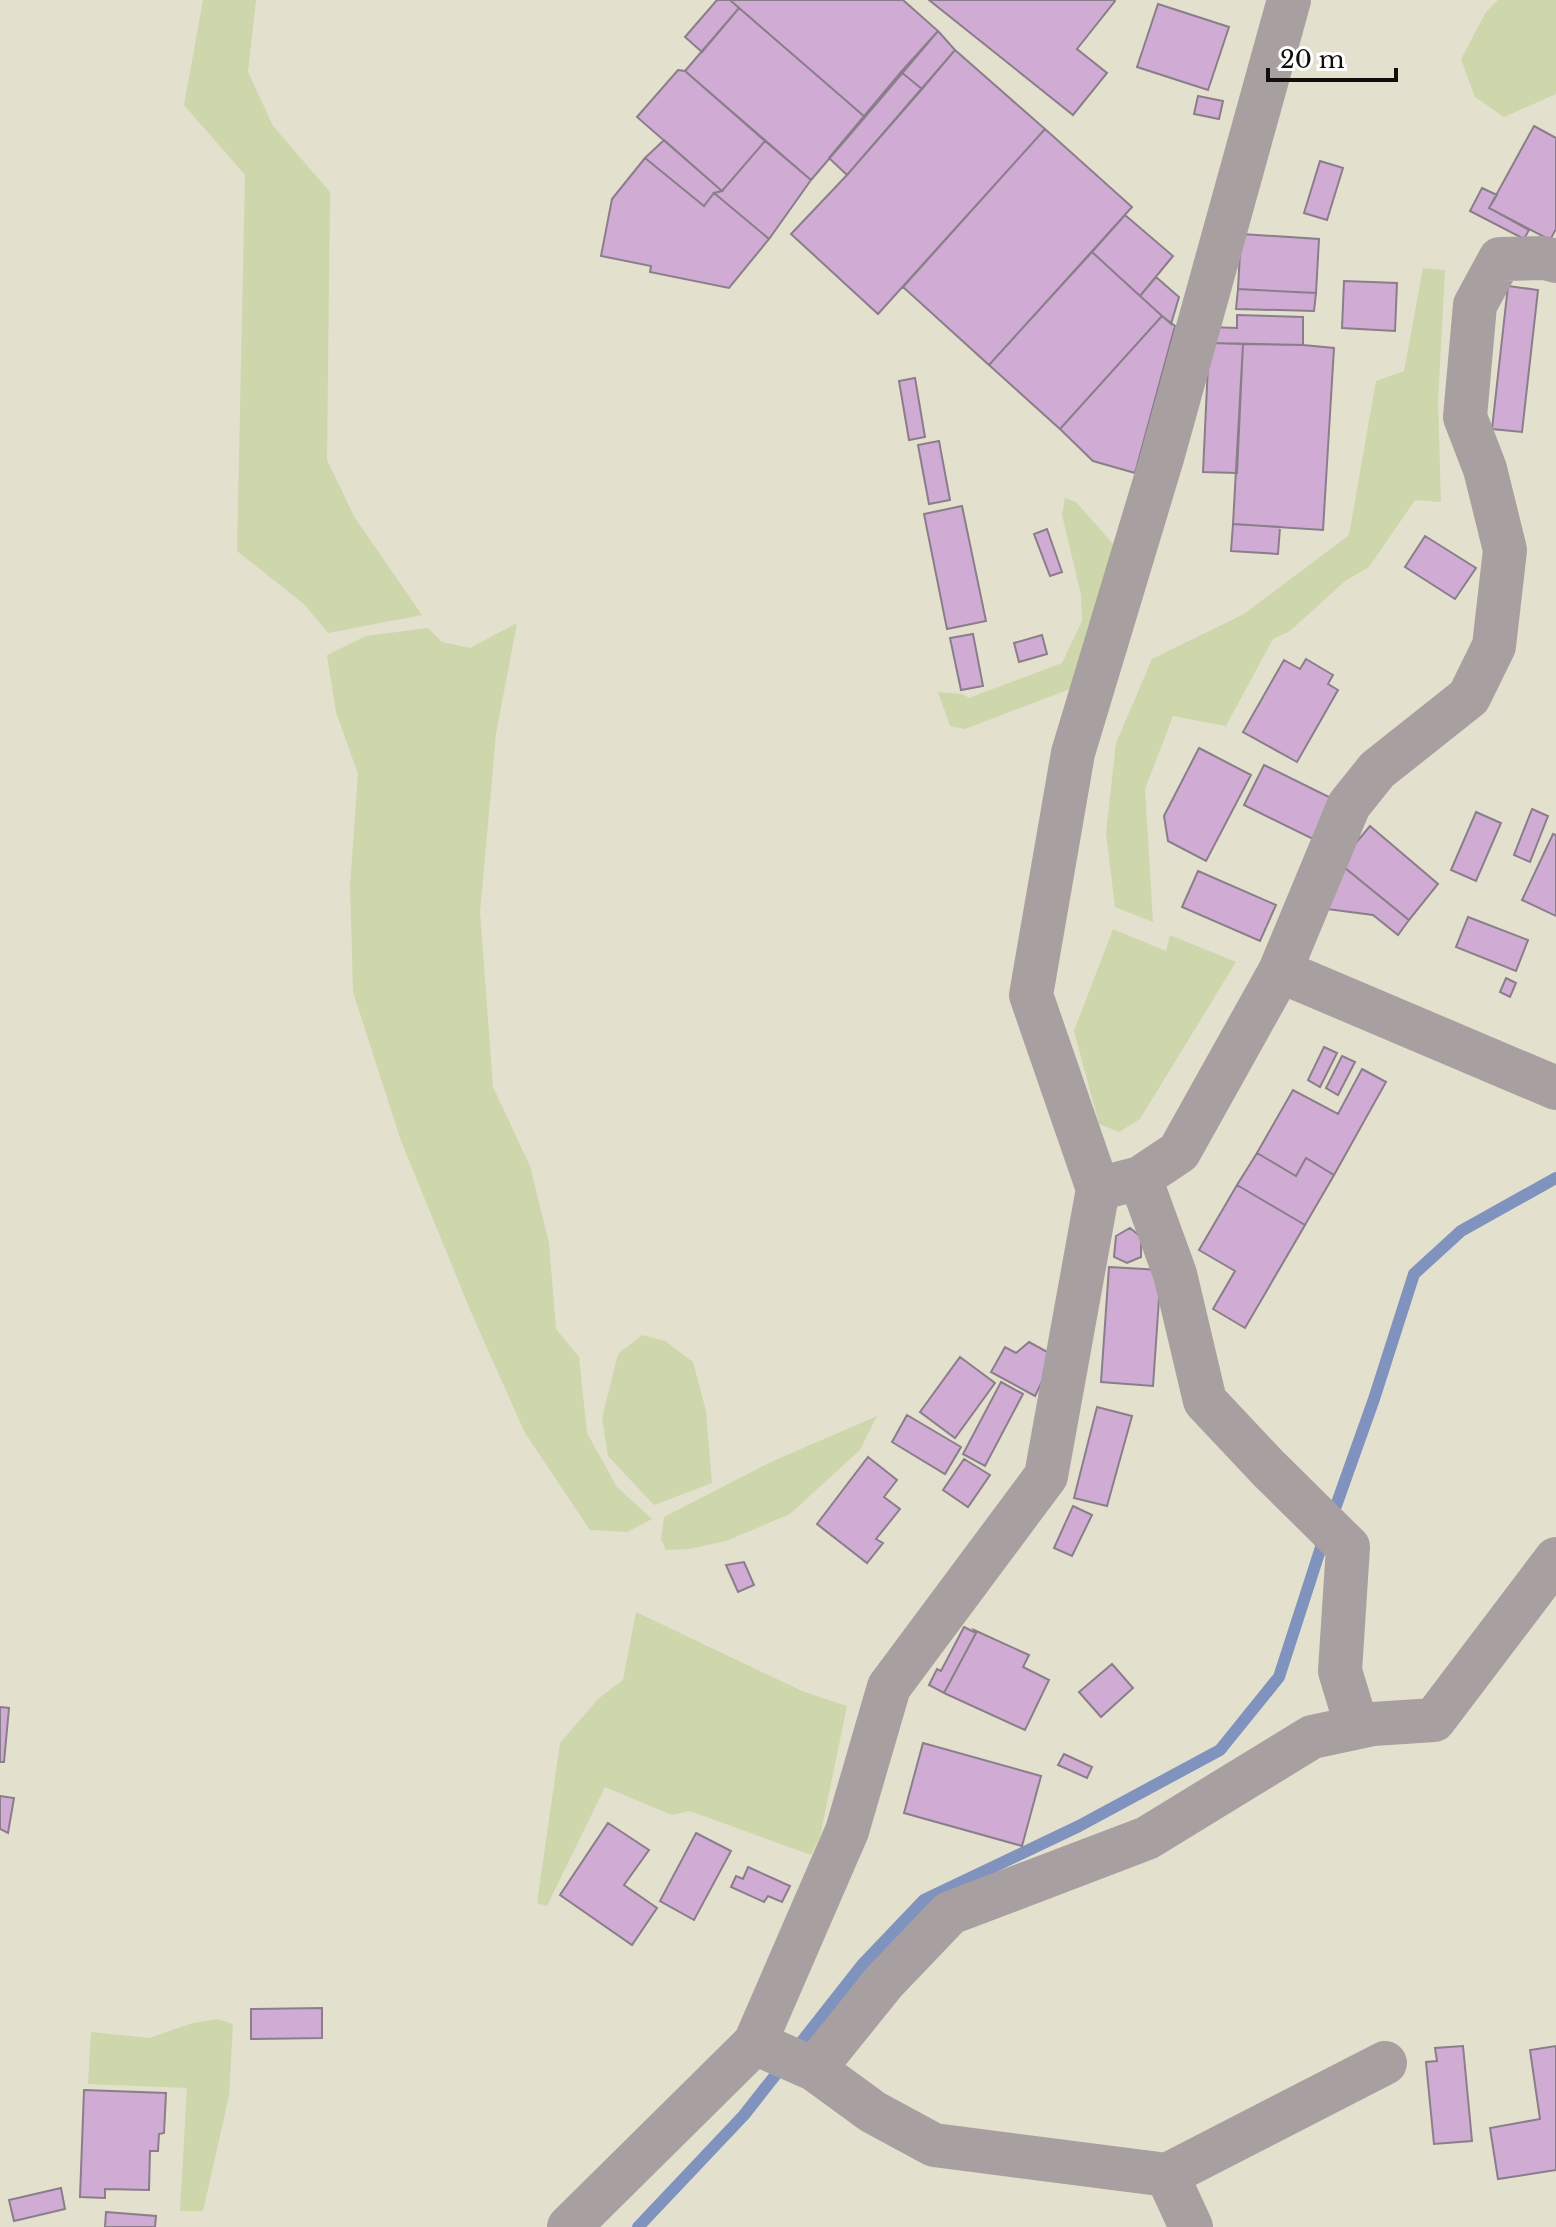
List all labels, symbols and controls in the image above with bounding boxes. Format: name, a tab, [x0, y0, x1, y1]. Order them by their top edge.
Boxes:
scale bar	[1268, 32, 1396, 82]
text: 20 m	[1280, 45, 1345, 74]

